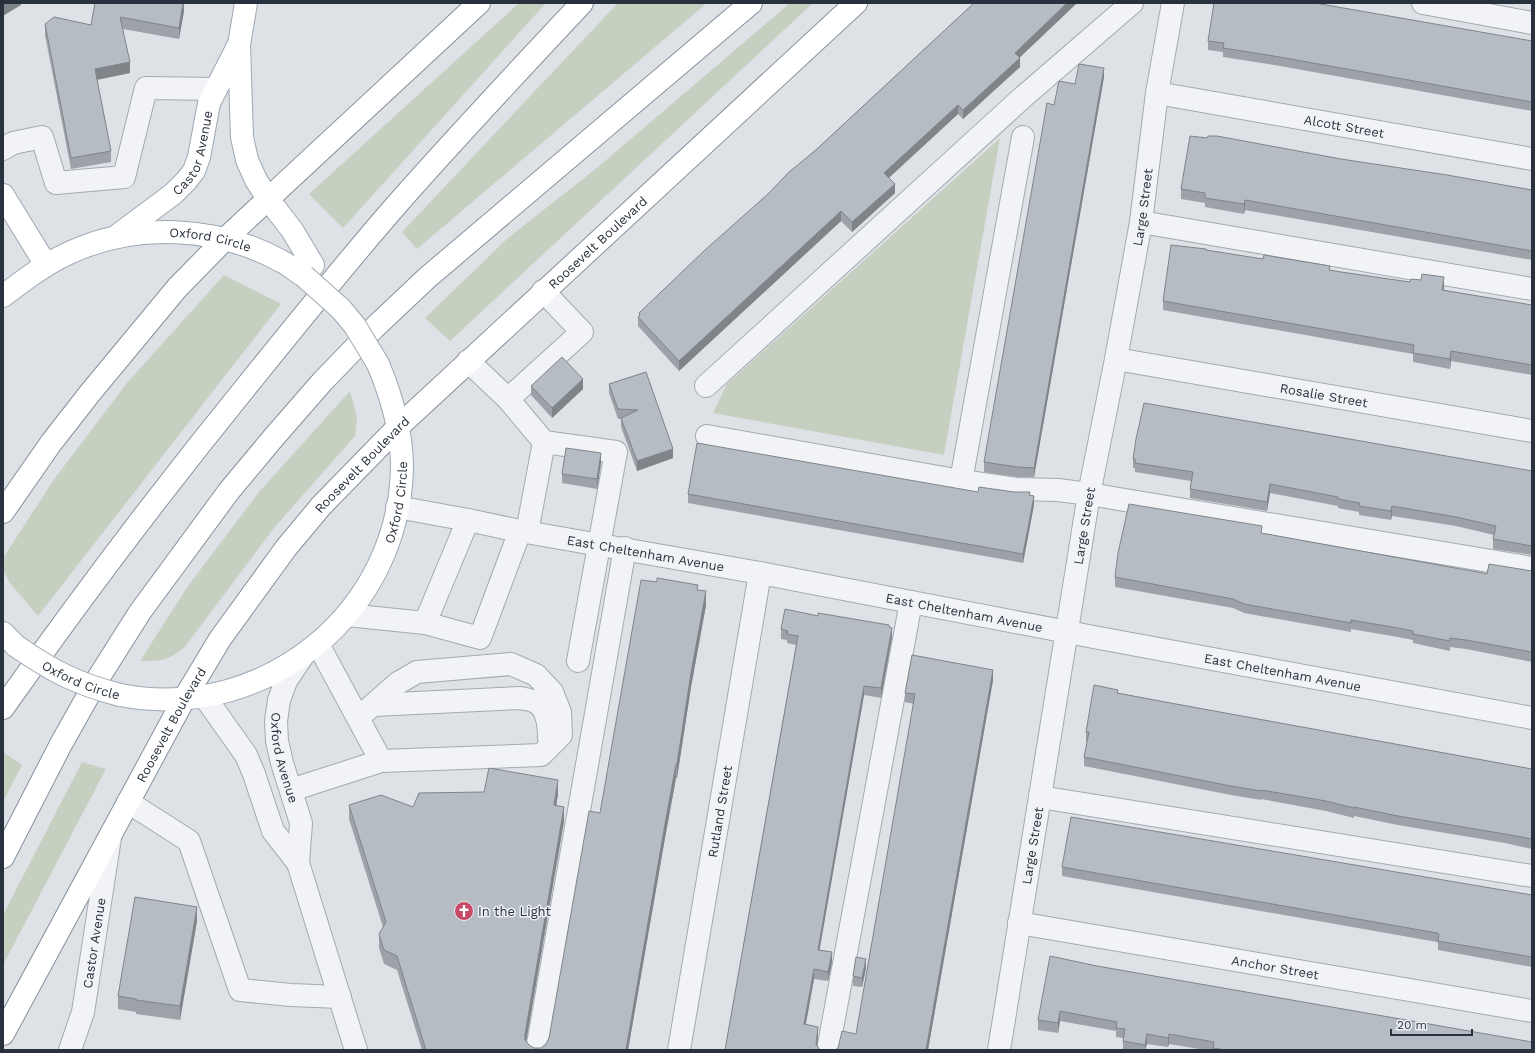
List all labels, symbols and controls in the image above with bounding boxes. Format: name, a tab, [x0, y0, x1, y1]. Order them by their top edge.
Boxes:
street label: Castor Avenue	[169, 109, 215, 198]
street label: Alcott Street	[1303, 112, 1386, 140]
street label: Large Street	[1129, 167, 1155, 247]
street label: Roosevelt Boulevard	[545, 193, 650, 292]
street label: Oxford Circle	[169, 225, 253, 254]
street label: Rosalie Street	[1279, 380, 1370, 410]
street label: Roosevelt Boulevard	[311, 413, 412, 516]
street label: Oxford Circle	[381, 461, 410, 545]
street label: Large Street	[1070, 485, 1098, 566]
street label: East Cheltenham Avenue	[566, 532, 726, 574]
street label: East Cheltenham Avenue	[885, 590, 1044, 635]
street label: East Cheltenham Avenue	[1203, 650, 1362, 694]
street label: Oxford Circle	[39, 657, 122, 702]
street label: Roosevelt Boulevard	[133, 664, 209, 785]
street label: Oxford Avenue	[268, 712, 302, 805]
street label: Rutland Street	[704, 764, 735, 859]
street label: Large Street	[1018, 805, 1046, 885]
street label: Castor Avenue	[79, 897, 108, 989]
church icon: In the Light	[453, 900, 475, 922]
place label: In the Light	[478, 904, 552, 919]
street label: Anchor Street	[1230, 952, 1321, 982]
scale bar	[1391, 1011, 1472, 1037]
text: 20 m	[1397, 1018, 1427, 1032]

